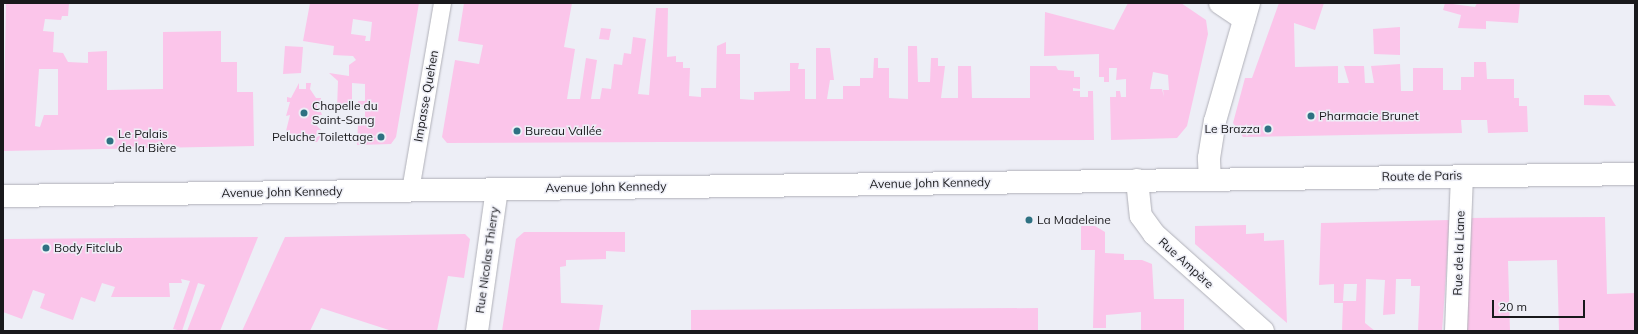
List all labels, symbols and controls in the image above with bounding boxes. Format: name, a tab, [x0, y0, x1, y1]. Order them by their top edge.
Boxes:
street label: Impasse Quehen	[411, 49, 441, 143]
place label: Chapelle du Saint-Sang	[312, 99, 378, 127]
marker: Chapelle du Saint-Sang	[299, 108, 309, 118]
place label: Pharmacie Brunet	[1319, 109, 1419, 123]
marker: Pharmacie Brunet	[1306, 111, 1316, 121]
place label: Le Brazza	[1205, 122, 1260, 136]
place label: Bureau Vallée	[525, 124, 602, 138]
marker: Le Brazza	[1263, 124, 1273, 134]
marker: Bureau Vallée	[512, 126, 522, 136]
place label: Le Palais de la Bière	[118, 127, 176, 155]
place label: Peluche Toilettage	[272, 130, 373, 144]
marker: Peluche Toilettage	[376, 132, 386, 142]
marker: Le Palais de la Bière	[105, 136, 115, 146]
street label: Route de Paris	[1382, 168, 1462, 184]
street label: Avenue John Kennedy	[869, 175, 991, 191]
street label: Avenue John Kennedy	[545, 179, 667, 195]
street label: Avenue John Kennedy	[221, 184, 343, 200]
street label: Rue Nicolas Thierry	[472, 206, 502, 314]
street label: Rue de la Liane	[1450, 210, 1468, 296]
place label: La Madeleine	[1037, 213, 1111, 227]
marker: La Madeleine	[1024, 215, 1034, 225]
street label: Rue Ampère	[1156, 235, 1216, 291]
place label: Body Fitclub	[54, 241, 122, 255]
marker: Body Fitclub	[41, 243, 51, 253]
scale bar	[1494, 292, 1587, 318]
text: 20 m	[1499, 299, 1527, 314]

